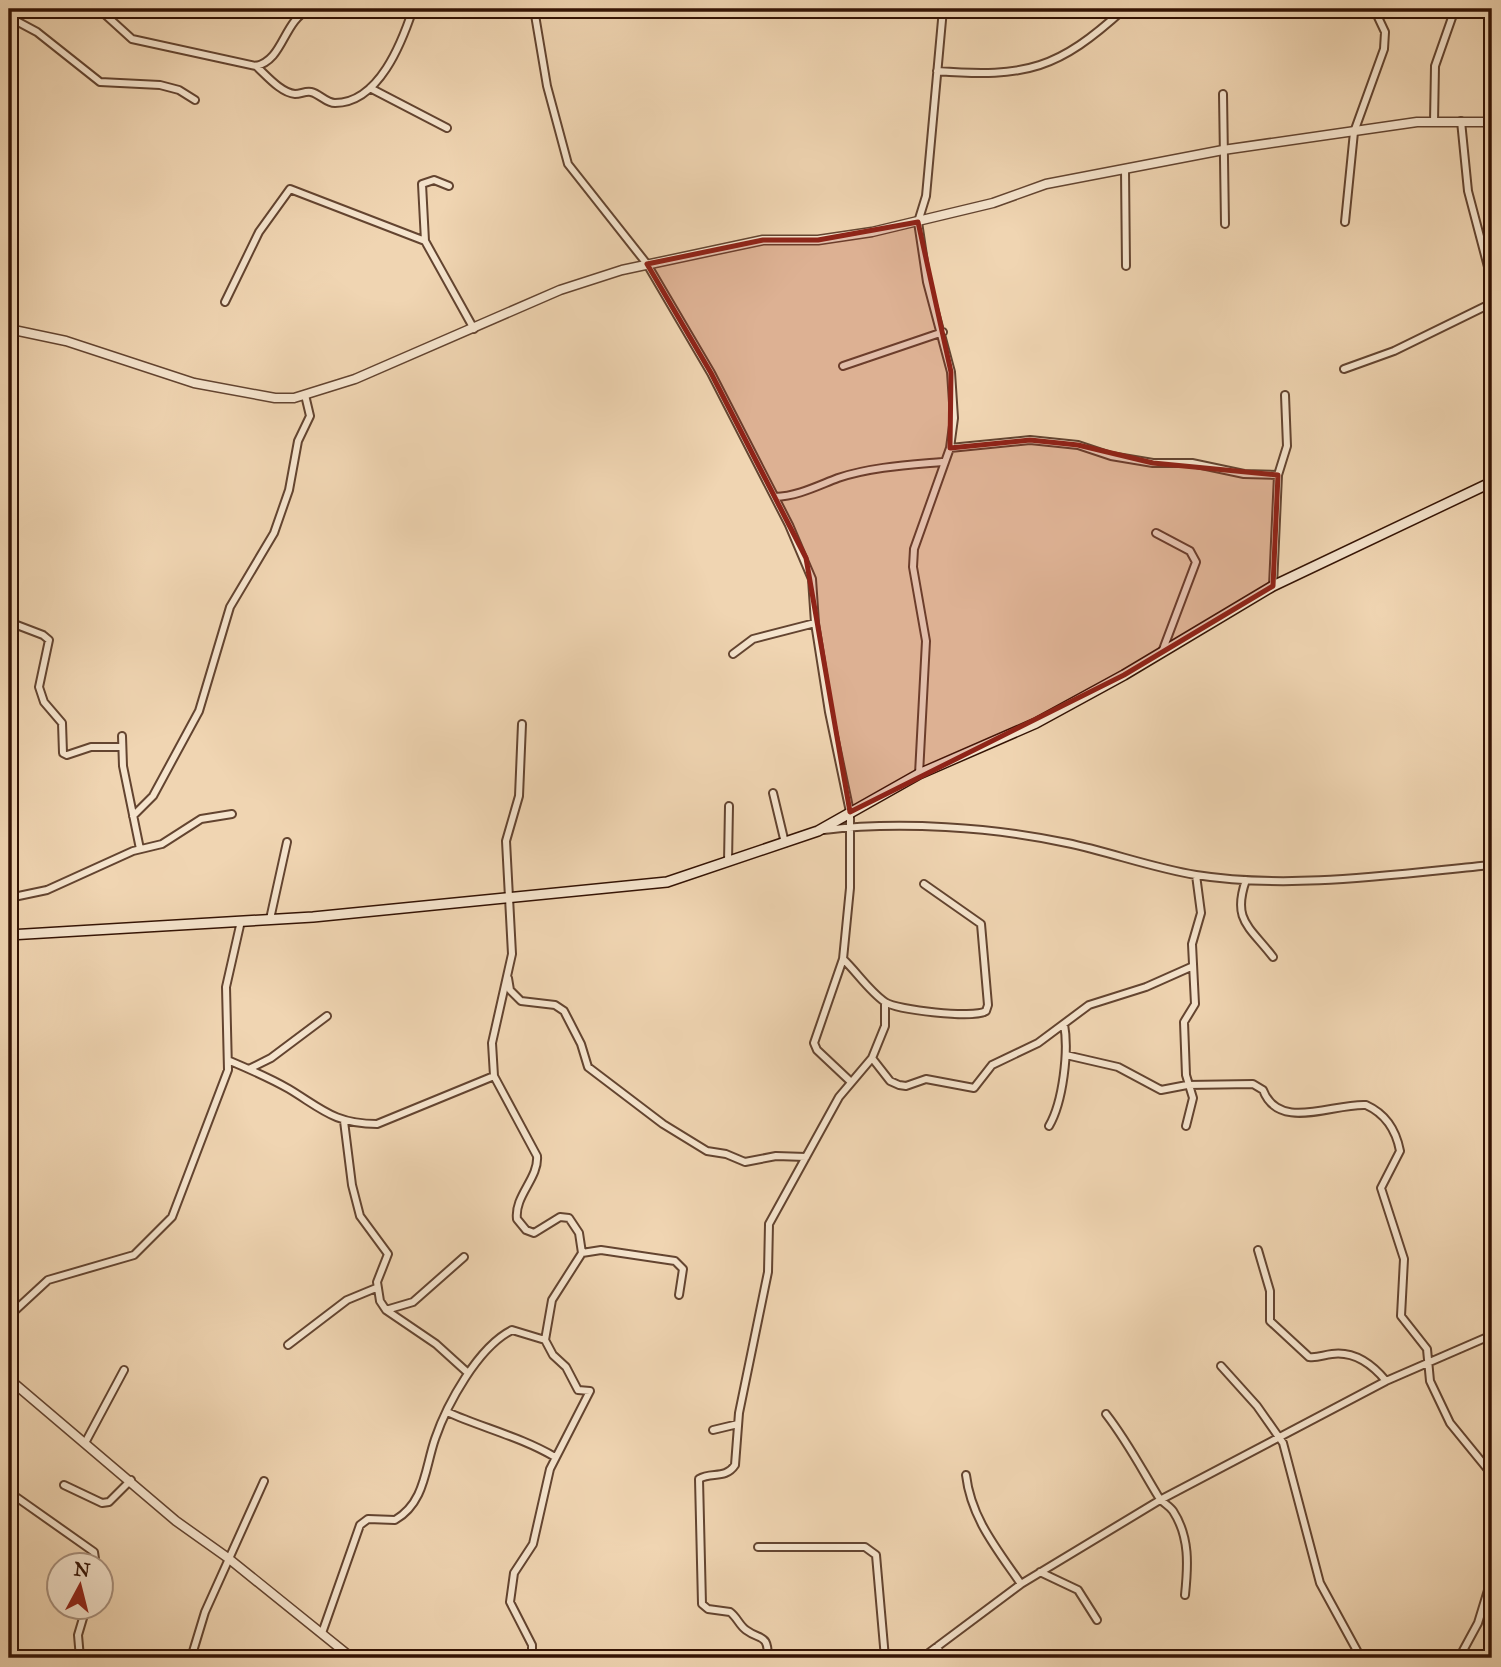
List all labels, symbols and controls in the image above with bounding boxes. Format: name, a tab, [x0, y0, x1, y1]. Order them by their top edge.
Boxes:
north arrow	[46, 1552, 116, 1622]
text: N	[73, 1557, 91, 1582]

